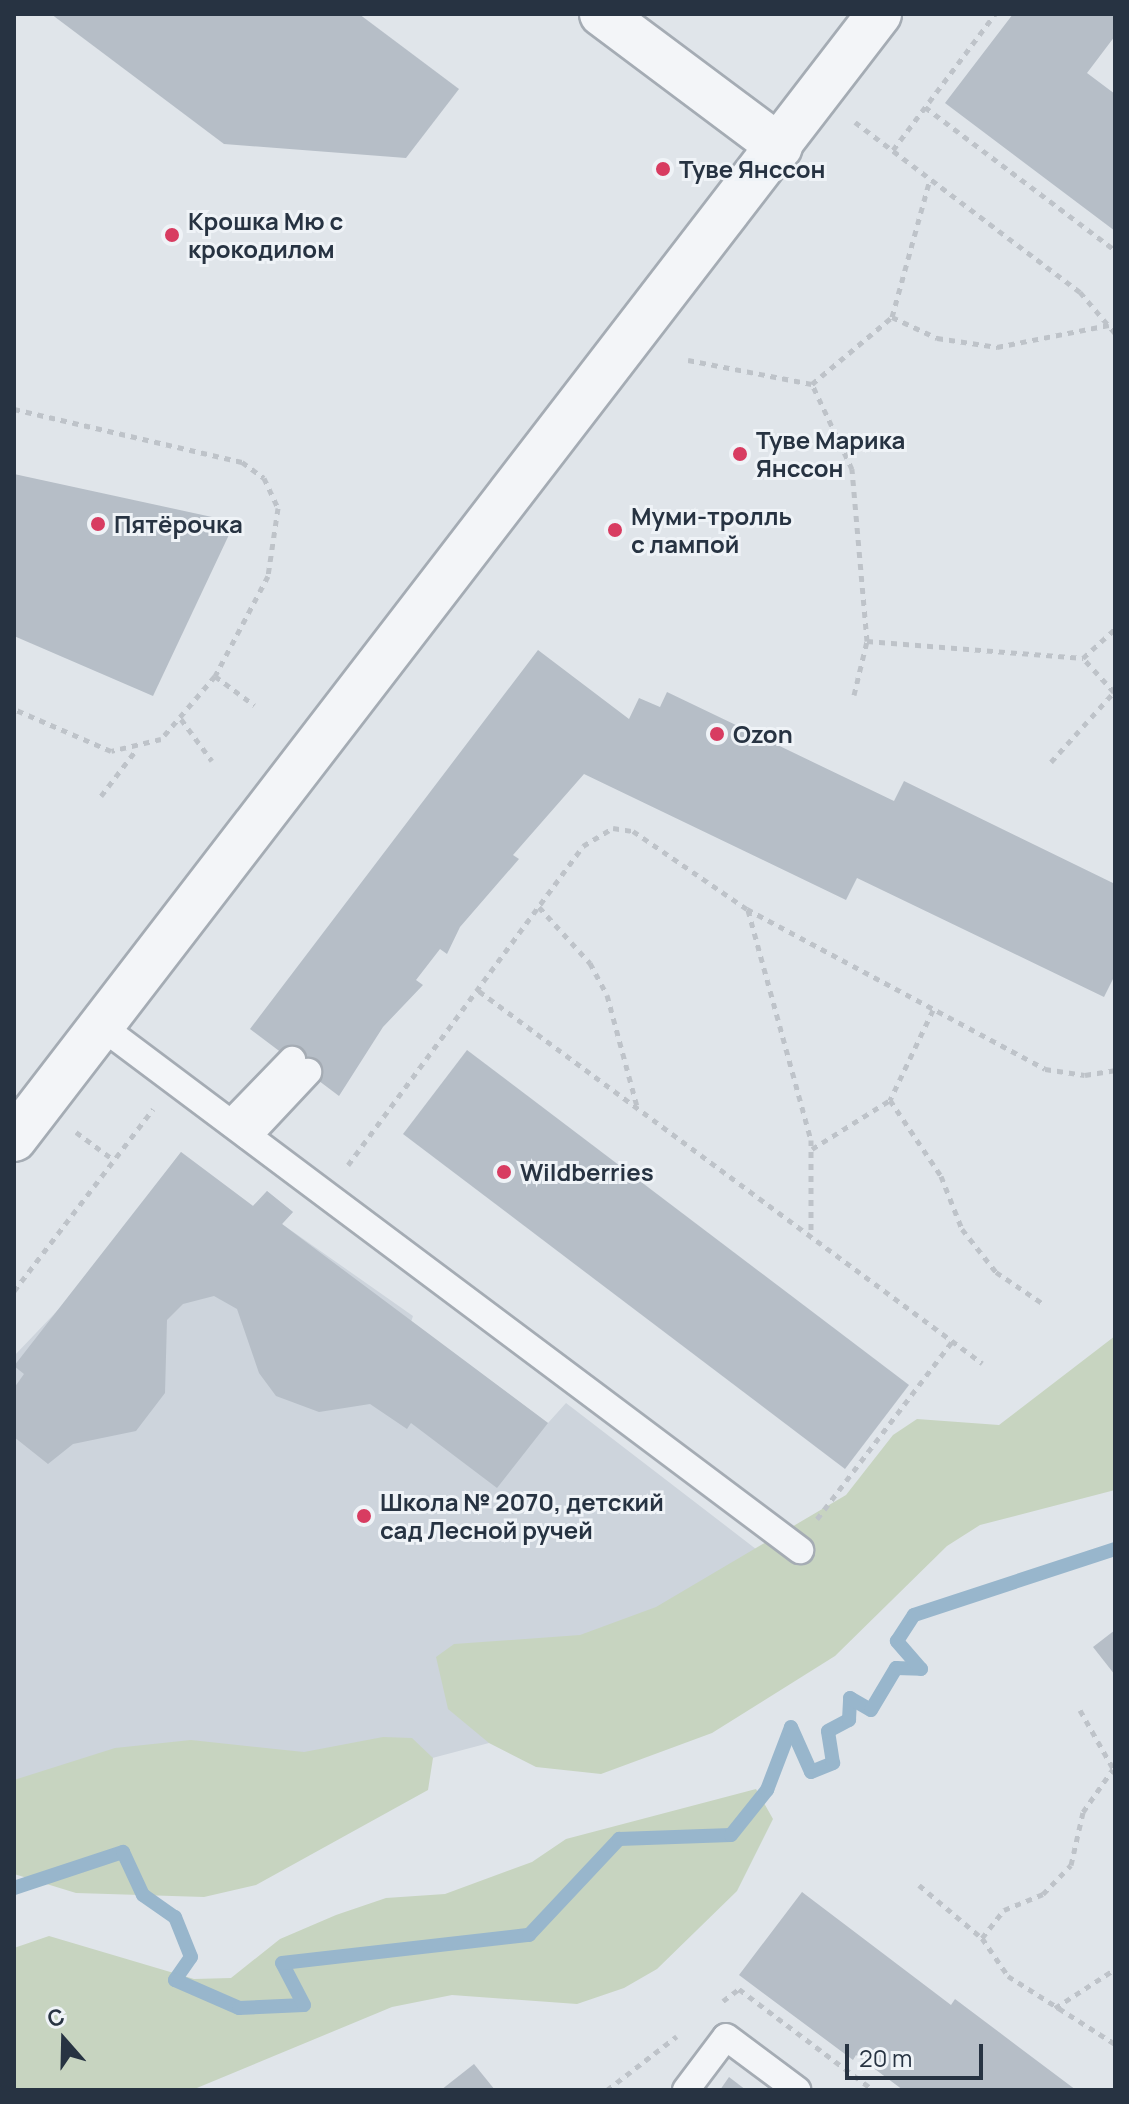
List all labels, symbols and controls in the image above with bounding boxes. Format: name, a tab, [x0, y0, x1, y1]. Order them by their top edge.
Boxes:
place label: Туве Янссон	[679, 155, 825, 183]
marker: Туве Янссон	[654, 160, 672, 178]
place label: Крошка Мю с крокодилом	[188, 207, 343, 263]
marker: Крошка Мю с крокодилом	[163, 226, 181, 244]
place label: Туве Марика Янссон	[756, 426, 905, 482]
marker: Туве Марика Янссон	[731, 445, 749, 463]
place label: Муми-тролль с лампой	[631, 502, 792, 558]
place label: Пятёрочка	[114, 510, 243, 538]
marker: Пятёрочка	[89, 515, 107, 533]
marker: Муми-тролль с лампой	[606, 521, 624, 539]
place label: Ozon	[733, 720, 793, 748]
marker: Ozon	[708, 725, 726, 743]
place label: Wildberries	[520, 1158, 654, 1186]
marker: Wildberries	[495, 1163, 513, 1181]
place label: Школа № 2070, детский сад Лесной ручей	[380, 1488, 664, 1544]
marker: Школа № 2070, детский сад Лесной ручей	[355, 1507, 373, 1525]
north arrow	[24, 2000, 104, 2080]
text: С	[43, 2001, 69, 2034]
scale bar	[849, 2028, 987, 2078]
text: 20 m	[859, 2041, 912, 2074]

